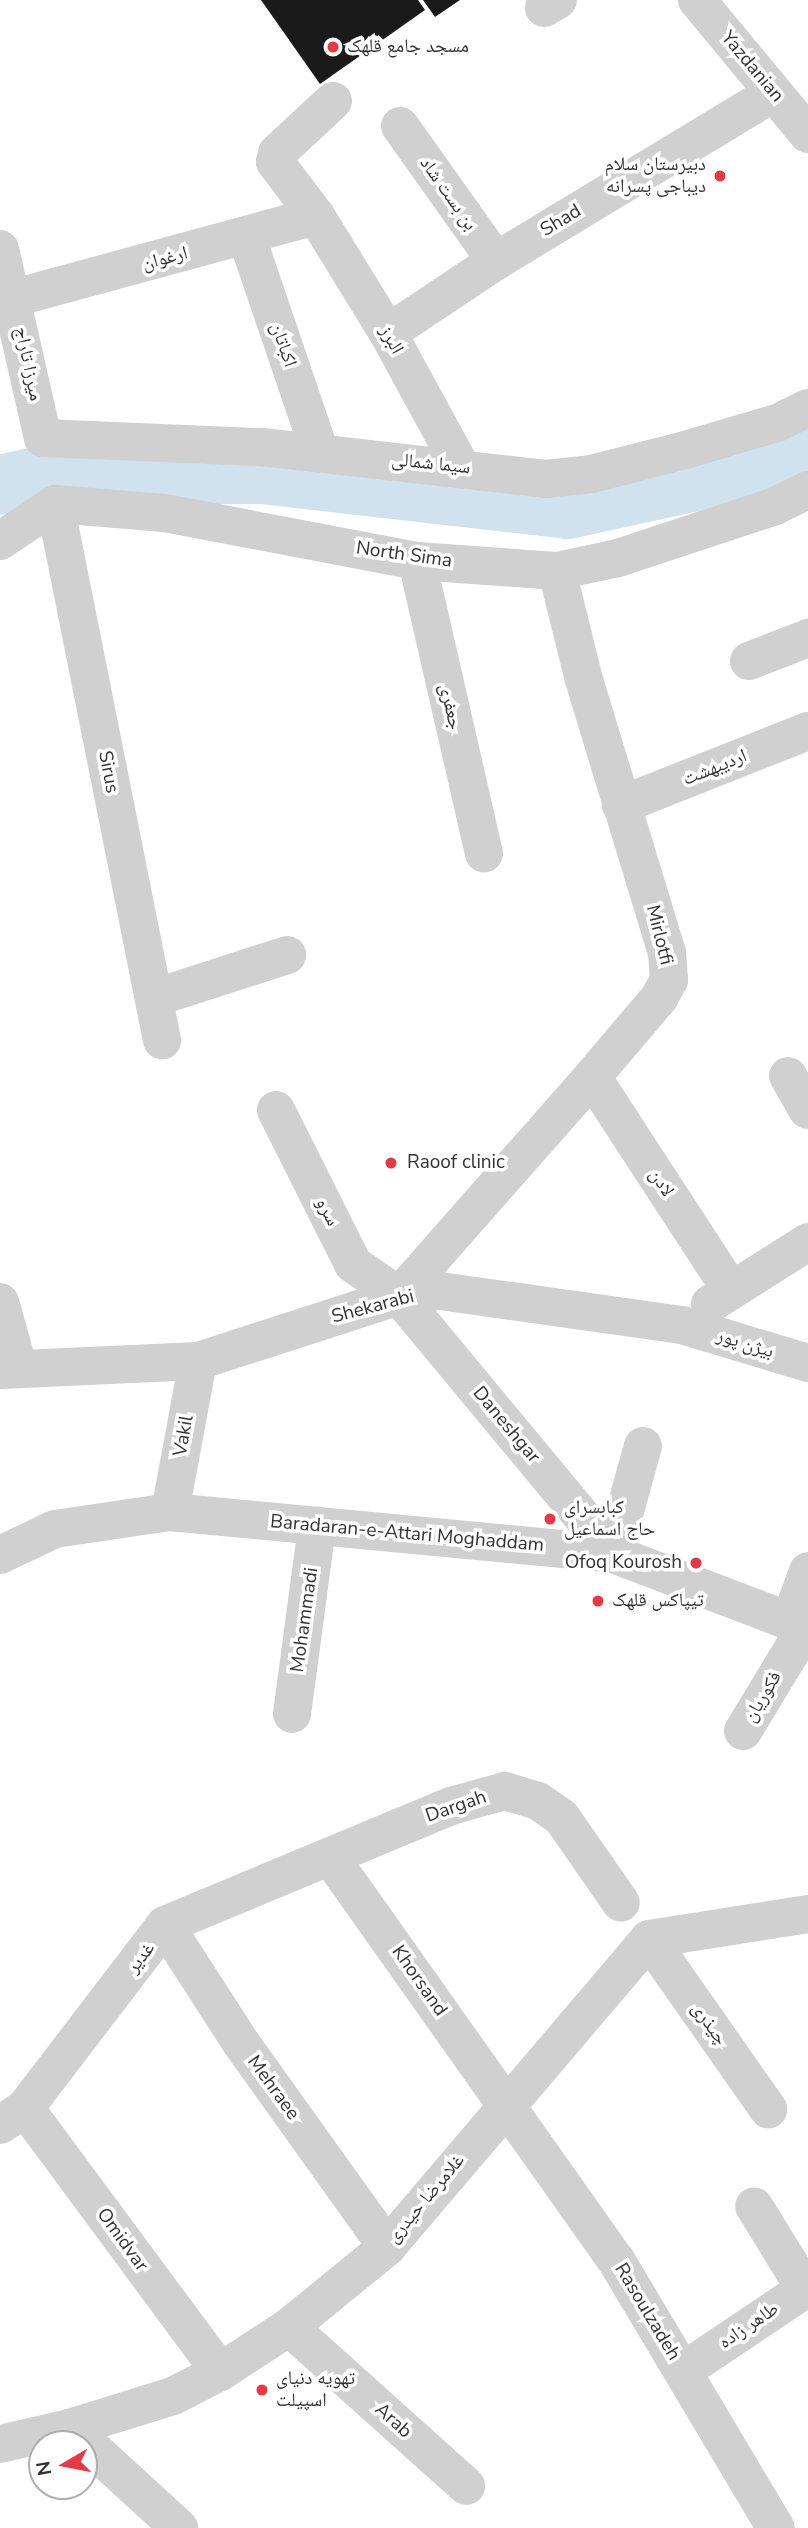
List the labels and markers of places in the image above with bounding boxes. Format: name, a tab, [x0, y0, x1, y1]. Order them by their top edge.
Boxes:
place label: مسجد جامع قلهک	[347, 36, 469, 58]
marker: مسجد جامع قلهک	[325, 39, 341, 55]
place label: دبیرستان سلام دیباجی پسرانه	[605, 154, 706, 198]
marker: دبیرستان سلام دیباجی پسرانه	[712, 168, 728, 184]
place label: Raoof clinic	[407, 1152, 505, 1174]
marker: Raoof clinic	[381, 1153, 401, 1173]
place label: کبابسرای حاج اسماعیل	[564, 1497, 655, 1541]
marker: کبابسرای حاج اسماعیل	[542, 1511, 558, 1527]
place label: Ofoq Kourosh	[565, 1552, 682, 1574]
marker: Ofoq Kourosh	[688, 1555, 704, 1571]
place label: تیپاکس قلهک	[612, 1590, 704, 1612]
marker: تیپاکس قلهک	[590, 1593, 606, 1609]
place label: تهویه دنیای اسپیلت	[276, 2368, 355, 2412]
marker: تهویه دنیای اسپیلت	[254, 2382, 270, 2398]

